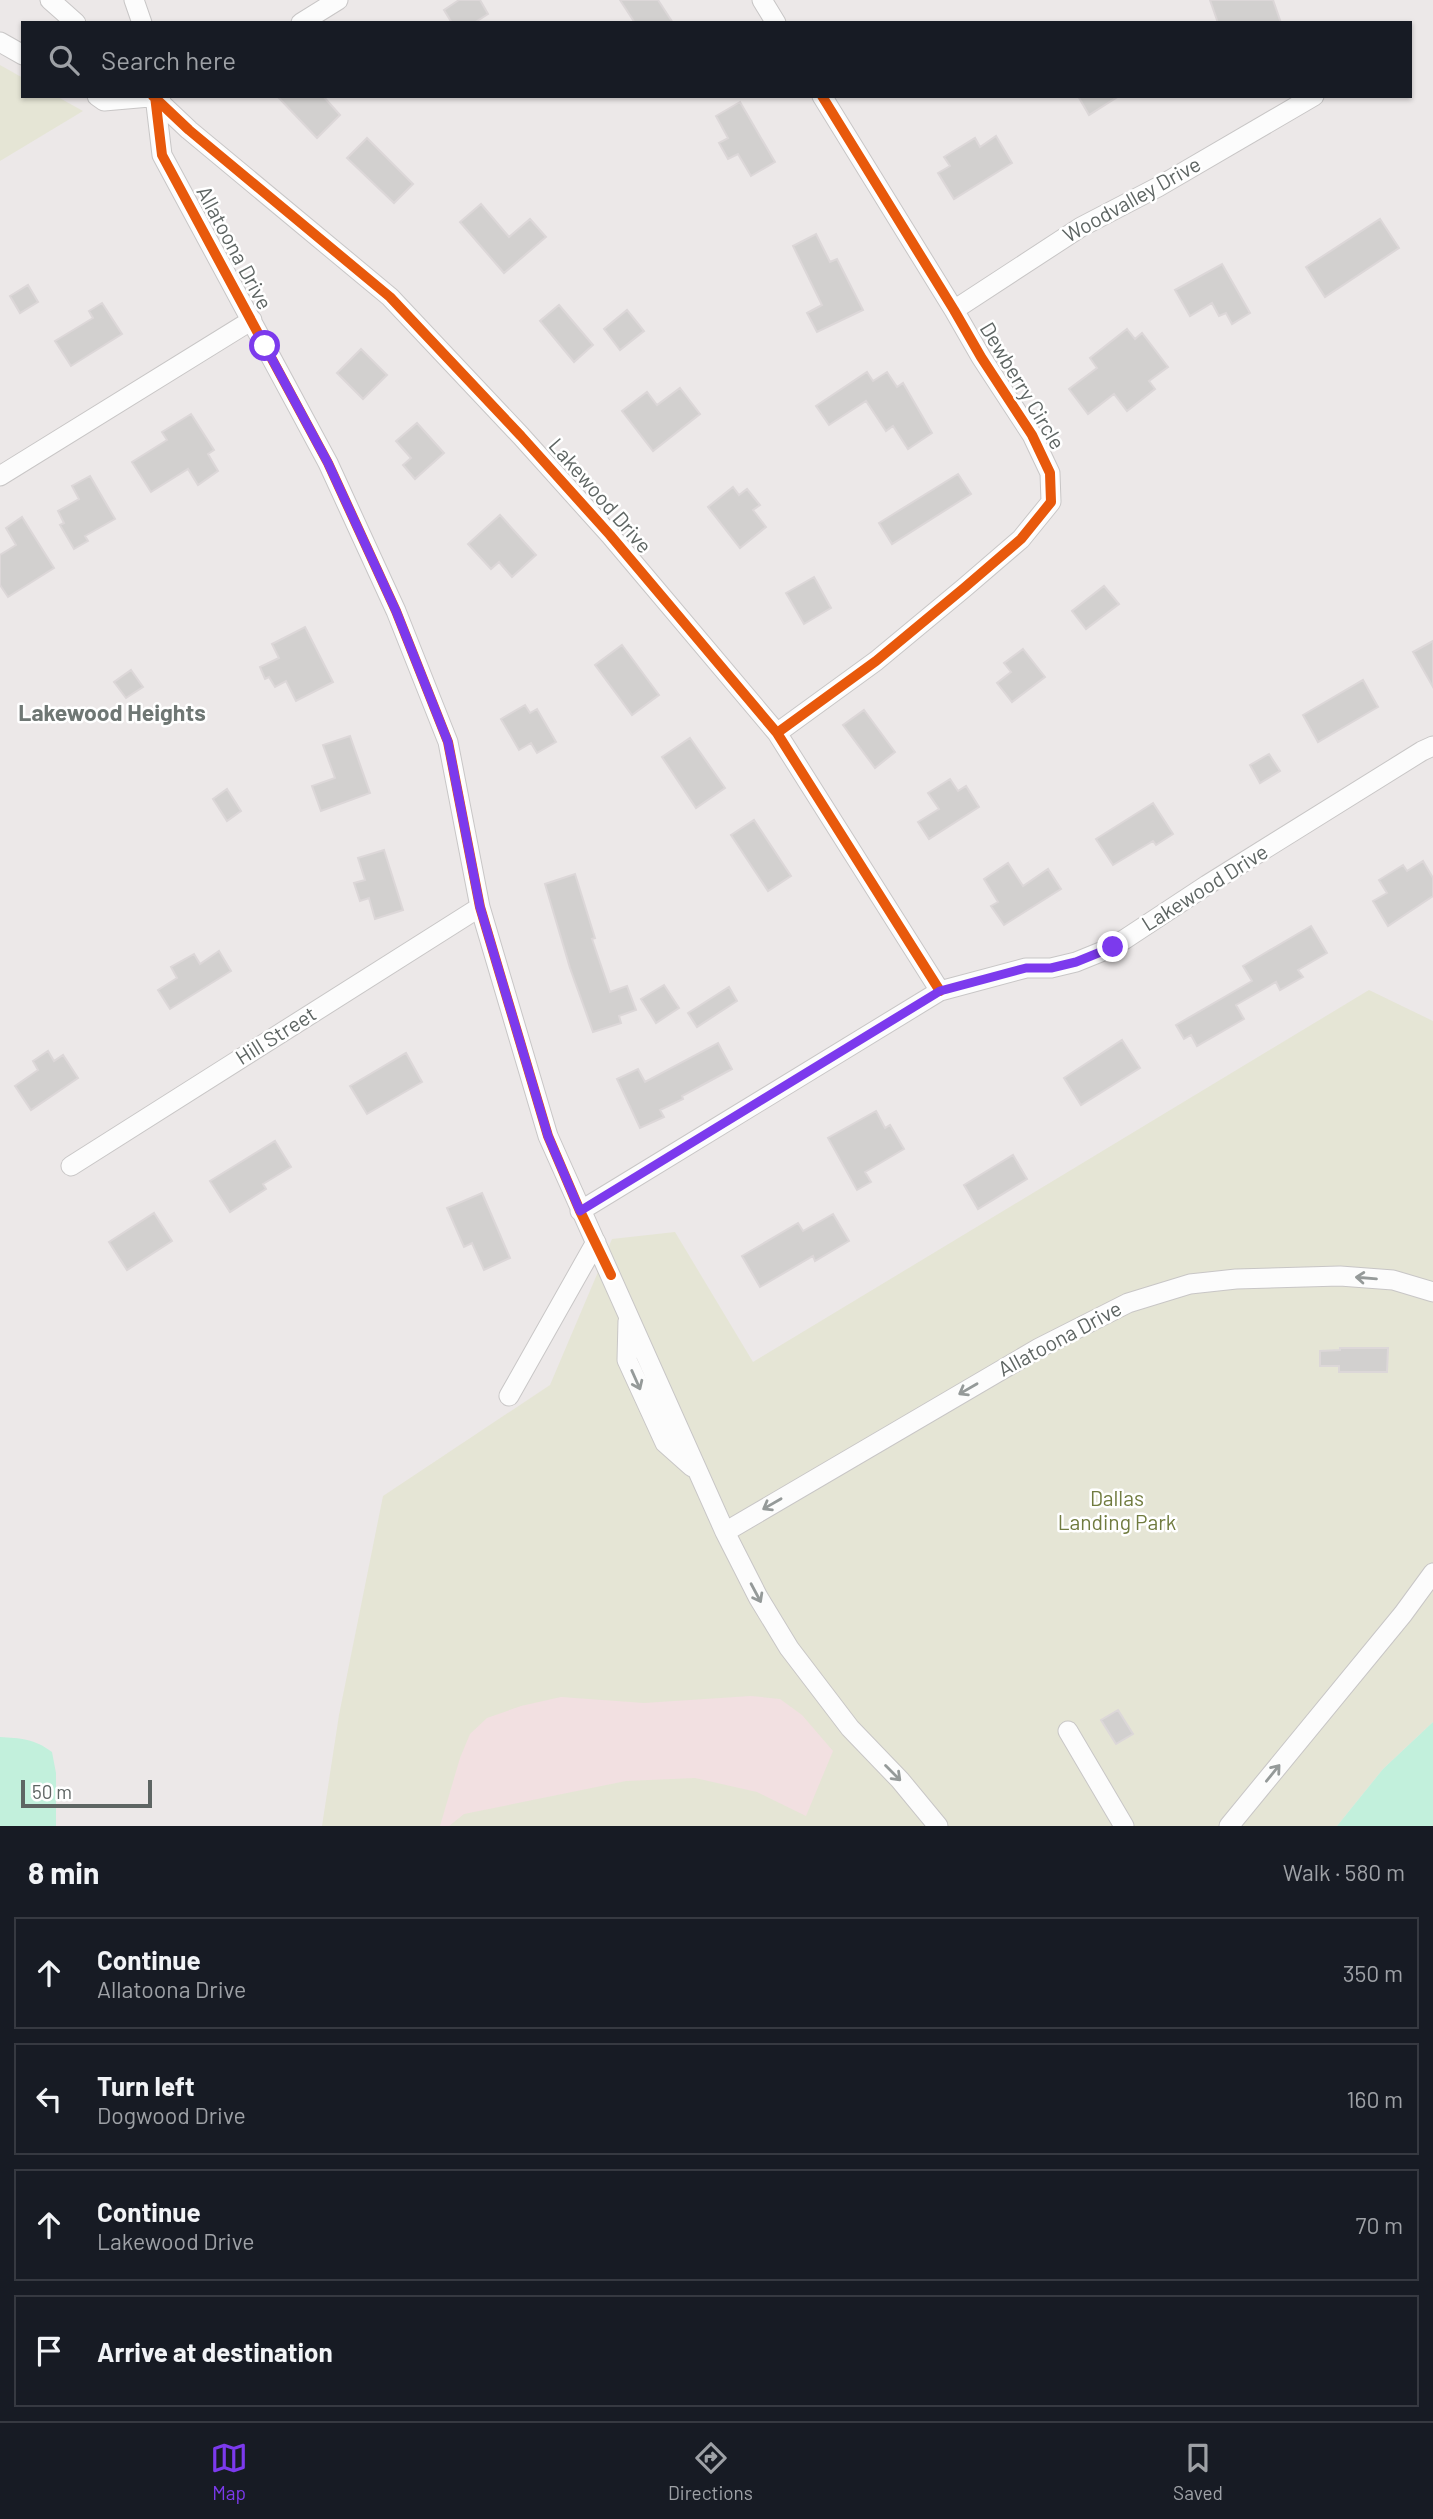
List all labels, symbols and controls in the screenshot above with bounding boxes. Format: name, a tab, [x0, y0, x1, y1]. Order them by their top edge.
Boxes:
search box	[21, 21, 1412, 98]
icon: search	[45, 41, 83, 79]
text: Search here	[101, 44, 236, 75]
street label: Woodvalley Drive	[1058, 151, 1204, 247]
street label: Allatoona Drive	[192, 181, 278, 313]
street label: Dewberry Circle	[976, 317, 1071, 453]
route start	[249, 330, 280, 361]
street label: Lakewood Drive	[545, 433, 658, 557]
district label: Lakewood Heights	[18, 698, 206, 726]
street label: Lakewood Drive	[1137, 838, 1272, 935]
route end	[1097, 931, 1128, 962]
street label: Hill Street	[230, 1000, 320, 1069]
one-way arrow	[1356, 1271, 1378, 1284]
street label: Allatoona Drive	[993, 1295, 1125, 1381]
one-way arrow	[630, 1369, 643, 1390]
one-way arrow	[958, 1383, 979, 1396]
park label: Dallas Landing Park	[1058, 1485, 1176, 1534]
one-way arrow	[762, 1497, 782, 1511]
one-way arrow	[749, 1582, 763, 1602]
one-way arrow	[884, 1764, 901, 1781]
one-way arrow	[1265, 1765, 1281, 1783]
scale bar	[21, 1777, 152, 1809]
text: 50 m	[32, 1780, 72, 1803]
text: 8 min	[28, 1854, 99, 1890]
text: Walk · 580 m	[1283, 1858, 1405, 1886]
text: Continue	[97, 1944, 201, 1975]
icon: ahead	[30, 1954, 68, 1992]
text: 350 m	[1343, 1959, 1403, 1987]
text: Allatoona Drive	[97, 1975, 246, 2003]
text: Turn left	[97, 2070, 195, 2101]
icon: left	[30, 2080, 68, 2118]
text: 160 m	[1346, 2085, 1403, 2113]
text: Dogwood Drive	[97, 2101, 246, 2129]
text: Continue	[97, 2196, 201, 2227]
icon: ahead	[30, 2206, 68, 2244]
text: 70 m	[1356, 2211, 1403, 2239]
text: Lakewood Drive	[97, 2227, 255, 2255]
icon: arrive	[30, 2332, 68, 2370]
text: Arrive at destination	[97, 2336, 333, 2367]
tab: Map	[210, 2439, 248, 2504]
tab: Directions	[668, 2439, 753, 2504]
tab: Saved	[1173, 2439, 1223, 2504]

